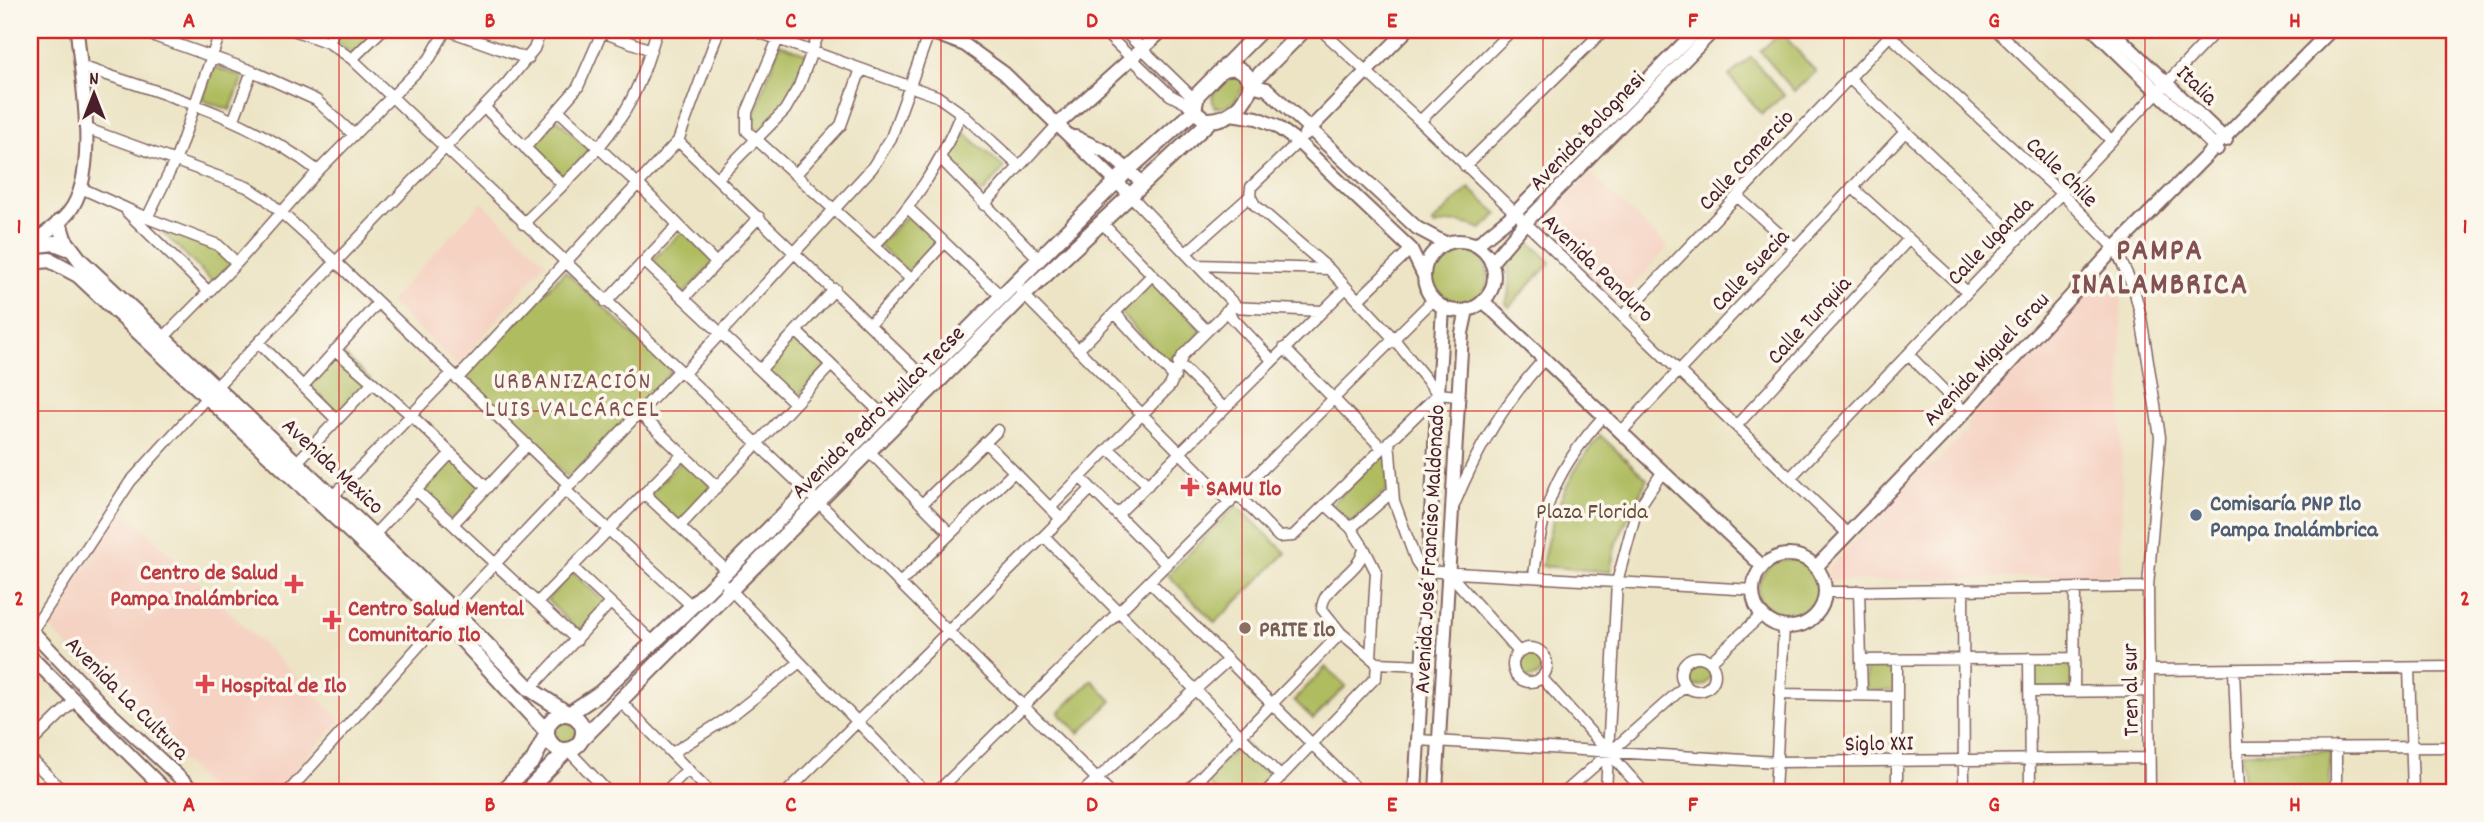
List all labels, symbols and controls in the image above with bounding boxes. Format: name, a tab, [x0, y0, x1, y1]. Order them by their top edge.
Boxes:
text: A	[183, 6, 195, 39]
text: B	[485, 6, 496, 39]
text: C	[785, 6, 797, 39]
text: D	[1086, 6, 1098, 39]
text: E	[1387, 6, 1398, 39]
text: F	[1688, 6, 1699, 39]
text: G	[1988, 6, 2000, 39]
text: H	[2289, 6, 2301, 39]
street label: Italia	[2167, 58, 2225, 116]
north arrow	[60, 60, 130, 130]
street label: Avenida Bolognesi	[1523, 65, 1654, 200]
text: N	[89, 67, 99, 94]
street label: Calle Comercio	[1692, 103, 1803, 220]
street label: Calle Chile	[2017, 130, 2104, 217]
street label: Calle Uganda	[1941, 190, 2043, 294]
street label: Avenida Panduro	[1533, 207, 1660, 332]
text: 1	[16, 212, 22, 245]
text: 1	[2462, 212, 2468, 245]
street label: Calle Suecia	[1704, 222, 1800, 320]
district label: PAMPA INALAMBRICA	[2071, 232, 2249, 309]
street label: Calle Turquia	[1761, 269, 1861, 373]
street label: Avenida Miguel Grau	[1916, 286, 2059, 435]
street label: Avenida Pedro Huilca Tecse	[785, 319, 974, 508]
district label: URBANIZACIÓN LUIS VALCÁRCEL	[485, 366, 661, 428]
street label: Avenida José Franciso Maldonado	[1407, 404, 1456, 695]
street label: Avenida Mexico	[273, 411, 390, 524]
place label: SAMU Ilo	[1206, 474, 1281, 507]
marker: SAMU Ilo	[1180, 477, 1200, 497]
place label: Comisaría PNP Ilo Pampa Inalámbrica	[2210, 489, 2379, 548]
park label: Plaza Florida	[1536, 497, 1649, 530]
marker: Comisaría PNP Ilo Pampa Inalámbrica	[2188, 507, 2204, 523]
place label: Centro de Salud Pampa Inalámbrica	[110, 558, 279, 617]
marker: Centro de Salud Pampa Inalámbrica	[284, 574, 304, 594]
text: 2	[14, 584, 24, 617]
text: 2	[2460, 584, 2470, 617]
place label: Centro Salud Mental Comunitario Ilo	[348, 594, 524, 653]
marker: Centro Salud Mental Comunitario Ilo	[322, 610, 342, 630]
place label: PRITE Ilo	[1259, 615, 1336, 648]
marker: PRITE Ilo	[1237, 620, 1253, 636]
street label: Avenida La Cultura	[56, 630, 196, 770]
street label: Tren al sur	[2115, 642, 2150, 737]
place label: Hospital de Ilo	[221, 671, 347, 704]
marker: Hospital de Ilo	[195, 674, 215, 694]
street label: Siglo XXI	[1844, 728, 1914, 763]
text: A	[183, 790, 195, 822]
text: B	[485, 790, 496, 822]
text: C	[785, 790, 797, 822]
text: D	[1086, 790, 1098, 822]
text: E	[1387, 790, 1398, 822]
text: F	[1688, 790, 1699, 822]
text: G	[1988, 790, 2000, 822]
text: H	[2289, 790, 2301, 822]

